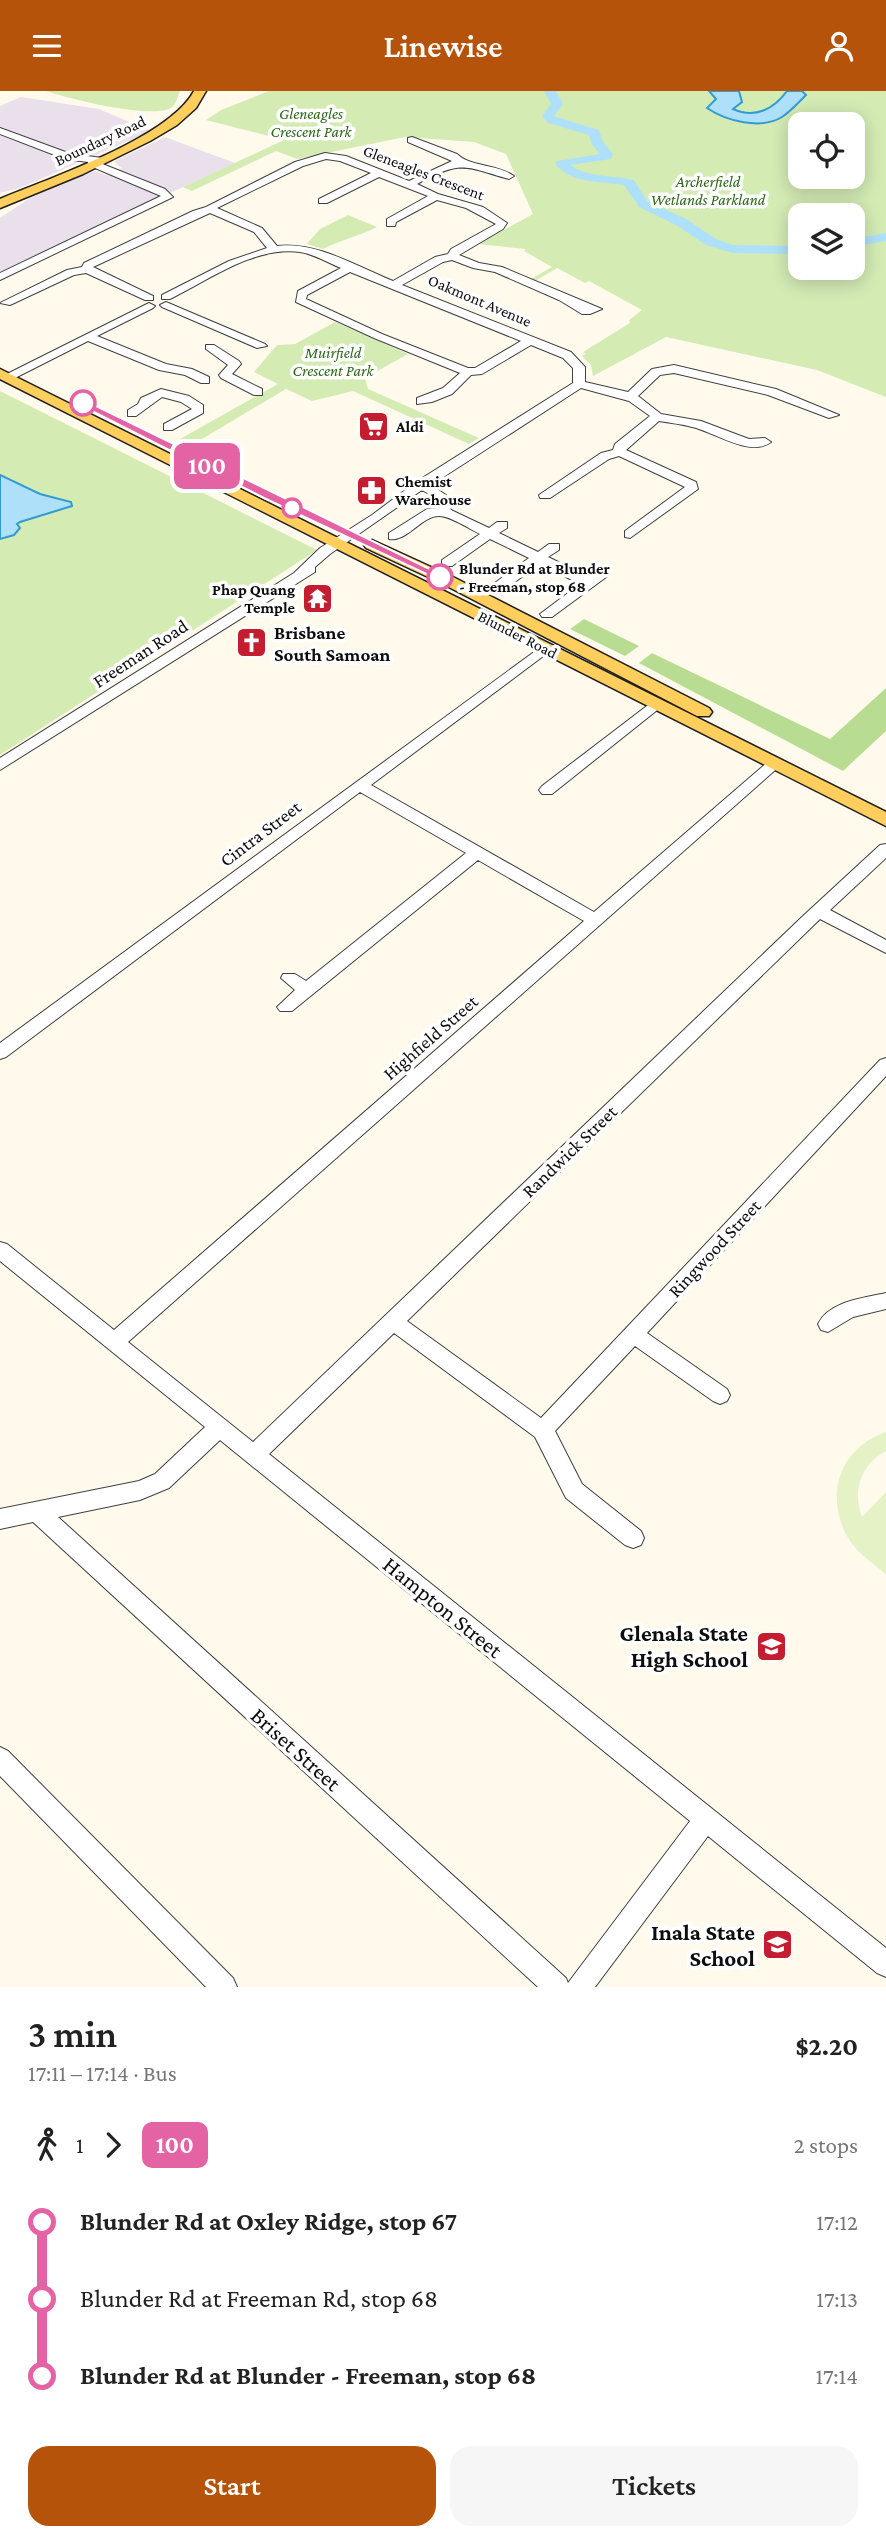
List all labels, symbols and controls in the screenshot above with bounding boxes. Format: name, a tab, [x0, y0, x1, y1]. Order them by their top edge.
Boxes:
icon: menu	[28, 27, 66, 65]
icon: person	[820, 27, 858, 65]
text: Linewise	[383, 28, 503, 64]
park label: Gleneagles Crescent Park	[271, 105, 352, 140]
street label: Boundary Road	[52, 112, 149, 170]
map controls	[788, 112, 865, 280]
button: locate	[788, 112, 865, 189]
street label: Gleneagles Crescent	[361, 142, 487, 205]
park label: Archerfield Wetlands Parkland	[651, 173, 766, 208]
button: layers	[788, 203, 865, 280]
street label: Oakmont Avenue	[426, 271, 534, 330]
park label: Muirfield Crescent Park	[293, 344, 374, 379]
unlabelled marker	[70, 390, 96, 416]
supermarket icon: Aldi	[356, 409, 390, 443]
place label: Aldi	[395, 418, 424, 435]
line badge: 100	[167, 443, 247, 489]
text: 100	[188, 452, 226, 479]
pharmacy icon: Chemist Warehouse	[355, 473, 389, 507]
place label: Chemist Warehouse	[394, 473, 472, 508]
unlabelled marker	[282, 498, 302, 518]
place label: Blunder Rd at Blunder - Freeman, stop 68	[459, 560, 610, 595]
marker: Blunder Rd at Blunder - Freeman, stop 68	[427, 564, 453, 590]
place label: Phap Quang Temple	[212, 581, 296, 616]
temple icon: Phap Quang Temple	[301, 581, 335, 615]
street label: Blunder Road	[475, 607, 561, 662]
street label: Freeman Road	[89, 615, 192, 692]
place label: Brisbane South Samoan	[274, 622, 391, 665]
church icon: Brisbane South Samoan	[234, 626, 268, 660]
street label: Cintra Street	[216, 796, 305, 871]
street label: Highfield Street	[379, 990, 482, 1084]
street label: Randwick Street	[518, 1100, 621, 1202]
street label: Ringwood Street	[664, 1195, 765, 1301]
street label: Hampton Street	[378, 1551, 508, 1663]
place label: Glenala State High School	[619, 1620, 748, 1672]
school or university icon: Glenala State High School	[754, 1629, 788, 1663]
street label: Briset Street	[246, 1702, 346, 1796]
place label: Inala State School	[651, 1919, 755, 1971]
school or university icon: Inala State School	[761, 1928, 795, 1962]
text: 3 min	[28, 2013, 117, 2055]
text: $2.20	[795, 2032, 858, 2061]
text: 17:11 – 17:14 · Bus	[28, 2060, 177, 2086]
icon: walk	[28, 2126, 66, 2164]
icon: forward	[94, 2126, 132, 2164]
text: 100	[156, 2131, 194, 2158]
text: 1	[76, 2132, 84, 2158]
text: 2 stops	[794, 2132, 858, 2158]
text: Blunder Rd at Oxley Ridge, stop 67	[80, 2207, 457, 2236]
text: 17:12	[816, 2209, 858, 2235]
text: Blunder Rd at Freeman Rd, stop 68	[80, 2284, 438, 2313]
text: 17:13	[816, 2286, 858, 2312]
text: Blunder Rd at Blunder - Freeman, stop 68	[80, 2361, 536, 2390]
text: 17:14	[815, 2363, 858, 2389]
button: Start	[28, 2446, 436, 2526]
button: Tickets	[450, 2446, 858, 2526]

